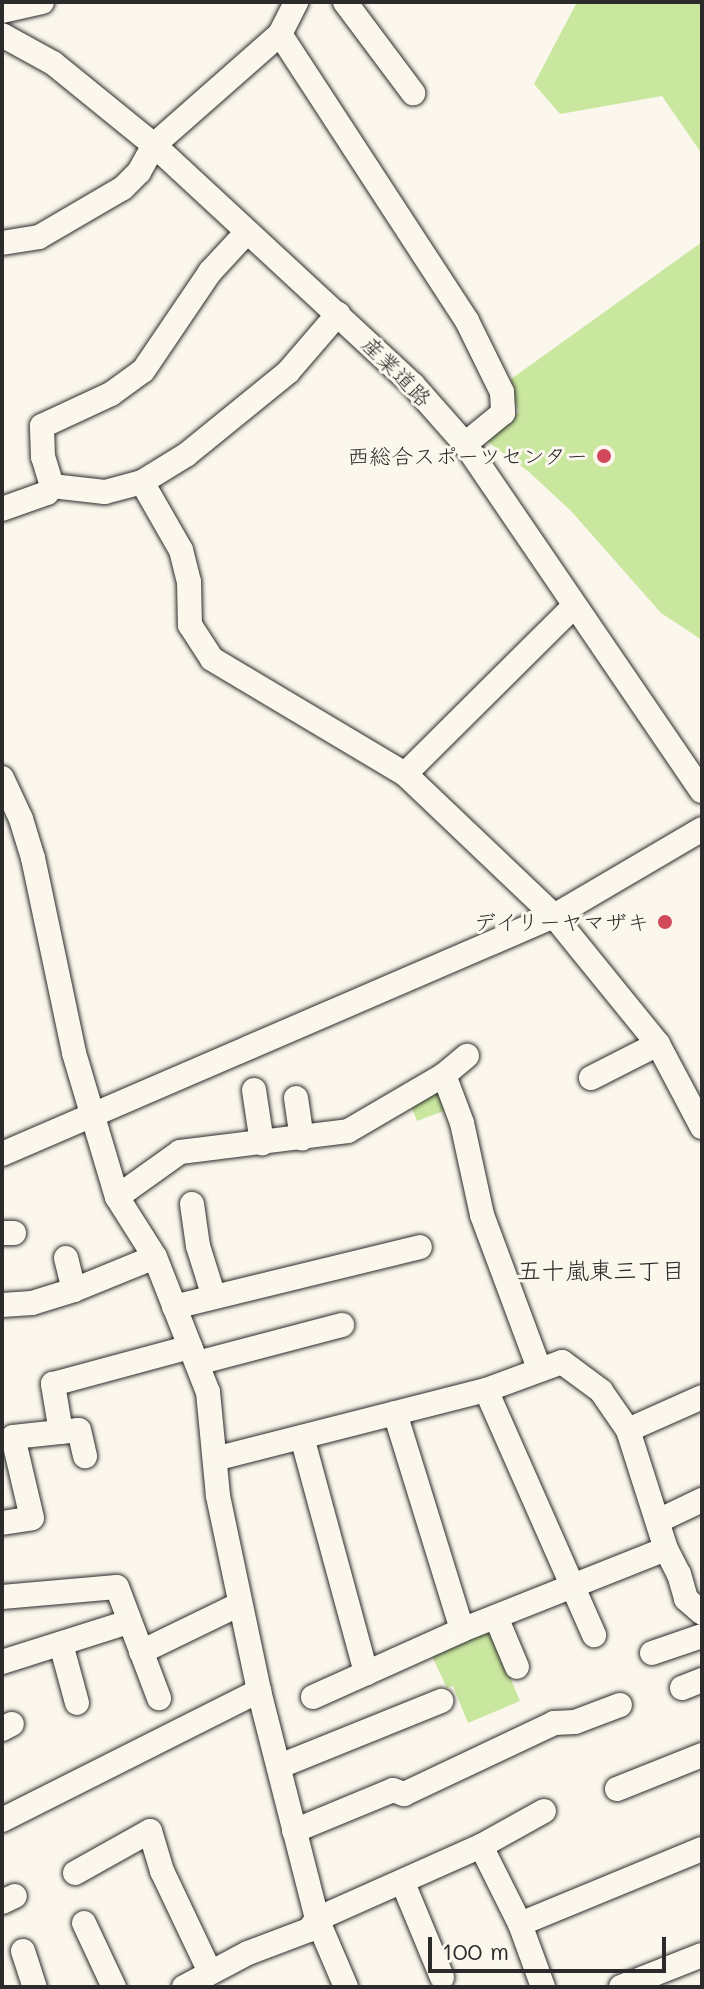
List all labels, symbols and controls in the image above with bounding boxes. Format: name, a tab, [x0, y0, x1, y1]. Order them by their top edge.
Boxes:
street label: 産業道路	[357, 331, 437, 411]
place label: 西総合スポーツセンター	[346, 443, 588, 469]
marker: 西総合スポーツセンター	[595, 447, 613, 465]
place label: デイリーヤマザキ	[473, 909, 649, 935]
marker: デイリーヤマザキ	[656, 913, 674, 931]
district label: 五十嵐東三丁目	[517, 1256, 685, 1284]
scale bar	[432, 1921, 670, 1971]
text: 100 m	[442, 1935, 509, 1966]

